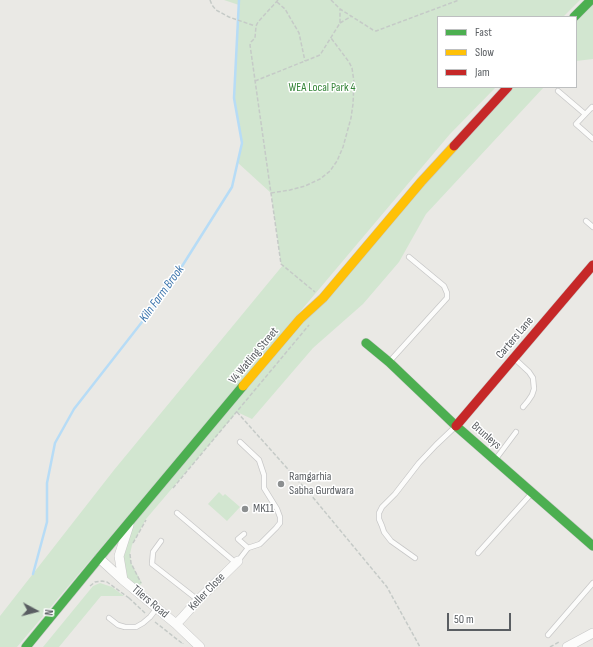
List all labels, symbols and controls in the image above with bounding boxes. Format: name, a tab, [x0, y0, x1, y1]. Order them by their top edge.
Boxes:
legend	[437, 16, 577, 88]
text: Fast	[475, 25, 492, 40]
text: Slow	[475, 45, 494, 60]
text: Jam	[475, 65, 490, 80]
park label: WEA Local Park 4	[289, 81, 355, 95]
water label: Kiln Farm Brook	[136, 263, 188, 325]
street label: Carters Lane	[493, 314, 537, 362]
street label: V4 Watling Street	[226, 325, 282, 387]
street label: Brunleys	[468, 419, 504, 453]
place label: Ramgarhia Sabha Gurdwara	[289, 470, 354, 498]
marker: Ramgarhia Sabha Gurdwara	[276, 479, 286, 489]
place label: MK11	[253, 502, 274, 516]
marker: MK11	[240, 504, 250, 514]
street label: Keller Close	[186, 570, 228, 614]
street label: Tilers Road	[129, 582, 171, 622]
north arrow	[16, 591, 56, 631]
scale bar	[449, 605, 513, 631]
text: N	[42, 609, 55, 616]
text: 50 m	[454, 612, 474, 627]

